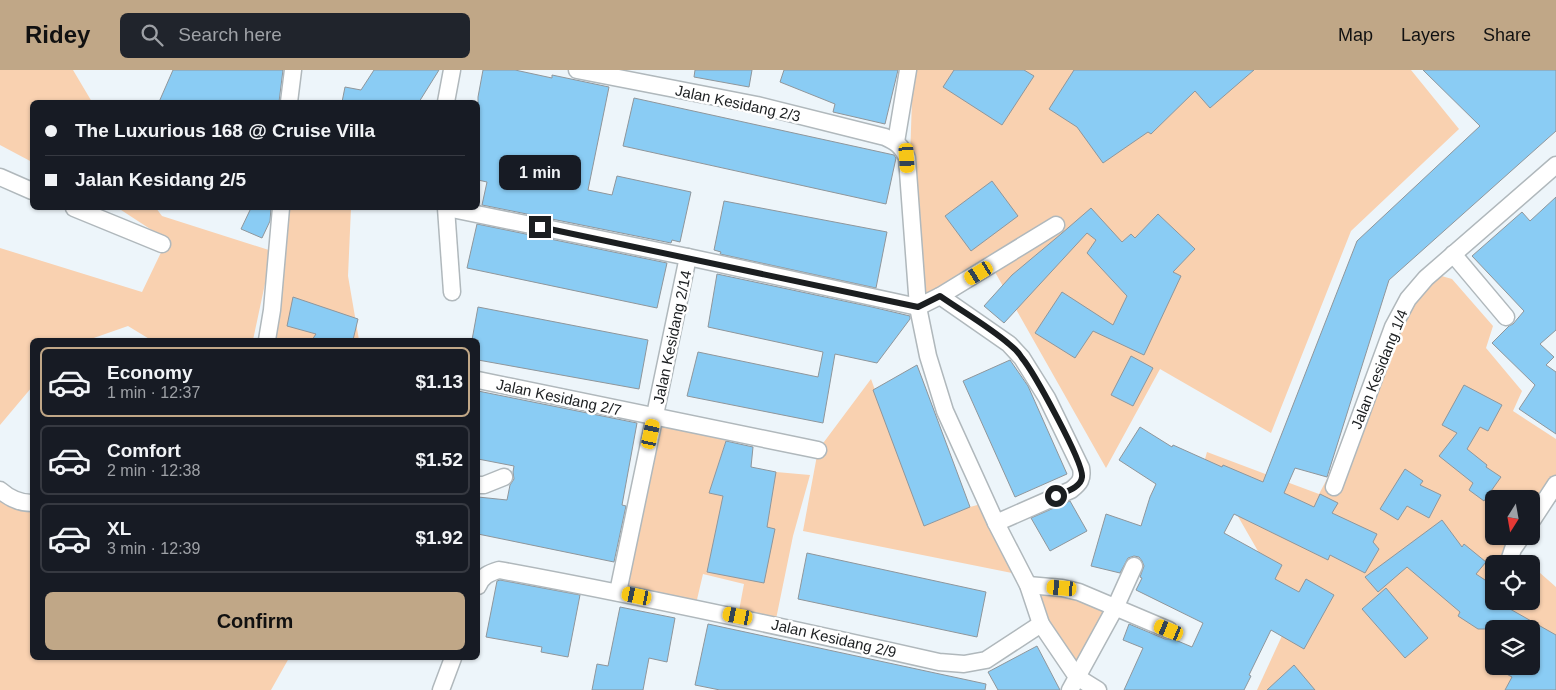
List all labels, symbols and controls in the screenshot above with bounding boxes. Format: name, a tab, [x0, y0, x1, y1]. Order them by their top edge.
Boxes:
search box	[120, 13, 470, 58]
text: Ridey	[25, 21, 90, 48]
icon: search	[138, 21, 166, 49]
text: Search here	[178, 24, 282, 45]
text: Map	[1338, 25, 1373, 45]
text: Layers	[1401, 25, 1455, 45]
text: Share	[1483, 25, 1531, 45]
street label: Jalan Kesidang 2/3	[674, 81, 802, 125]
text: The Luxurious 168 @ Cruise Villa	[75, 120, 375, 141]
car	[898, 143, 915, 173]
callout: 1 min	[499, 154, 581, 190]
text: 1 min	[519, 164, 561, 181]
text: Jalan Kesidang 2/5	[75, 169, 246, 190]
route end	[529, 216, 551, 238]
car	[962, 259, 995, 287]
street label: Jalan Kesidang 2/14	[650, 269, 694, 405]
street label: Jalan Kesidang 1/4	[1347, 307, 1411, 431]
icon: car	[47, 360, 92, 405]
text: Economy	[107, 362, 193, 383]
text: $1.13	[415, 371, 463, 392]
street label: Jalan Kesidang 2/7	[495, 375, 623, 419]
text: 1 min · 12:37	[107, 384, 200, 401]
car	[640, 418, 661, 450]
icon: car	[47, 438, 92, 483]
text: Comfort	[107, 440, 181, 461]
text: $1.52	[415, 449, 463, 470]
text: 2 min · 12:38	[107, 462, 200, 479]
route start	[1045, 485, 1067, 507]
north arrow	[1485, 490, 1540, 545]
map controls	[1485, 490, 1540, 675]
icon: car	[47, 516, 92, 561]
text: XL	[107, 518, 131, 539]
text: $1.92	[415, 527, 463, 548]
text: 3 min · 12:39	[107, 540, 200, 557]
button: locate	[1485, 555, 1540, 610]
car	[1046, 579, 1077, 597]
car	[620, 586, 653, 606]
button: Confirm	[45, 592, 465, 650]
car	[721, 606, 754, 626]
street label: Jalan Kesidang 2/9	[770, 615, 898, 661]
car	[1152, 617, 1185, 643]
button: layers	[1485, 620, 1540, 675]

